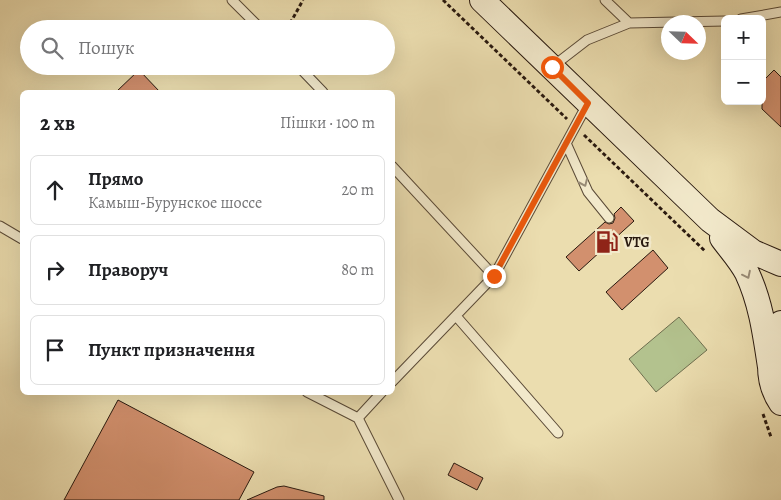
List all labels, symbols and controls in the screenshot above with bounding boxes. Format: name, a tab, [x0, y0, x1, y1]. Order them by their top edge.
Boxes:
north arrow	[661, 15, 706, 60]
map controls	[721, 15, 766, 105]
button: +	[721, 15, 766, 60]
search box	[20, 20, 395, 75]
icon: search	[38, 34, 66, 62]
text: Пошук	[78, 35, 135, 61]
route start	[541, 56, 564, 79]
button: −	[721, 60, 766, 105]
text: 2 хв	[40, 109, 75, 137]
text: Пішки · 100 m	[280, 112, 375, 134]
text: Прямо	[88, 166, 143, 192]
icon: ahead	[41, 176, 69, 204]
one-way arrow	[578, 178, 588, 187]
text: 20 m	[341, 179, 374, 201]
text: Камыш-Бурунское шоссе	[88, 192, 262, 214]
fuel station icon: VTG	[594, 229, 620, 255]
place label: VTG	[623, 233, 650, 252]
icon: right	[41, 256, 69, 284]
text: Праворуч	[88, 257, 168, 283]
text: 80 m	[341, 259, 374, 281]
route end	[483, 265, 506, 288]
one-way arrow	[741, 270, 751, 279]
icon: arrive	[41, 336, 69, 364]
text: Пункт призначення	[88, 337, 255, 363]

